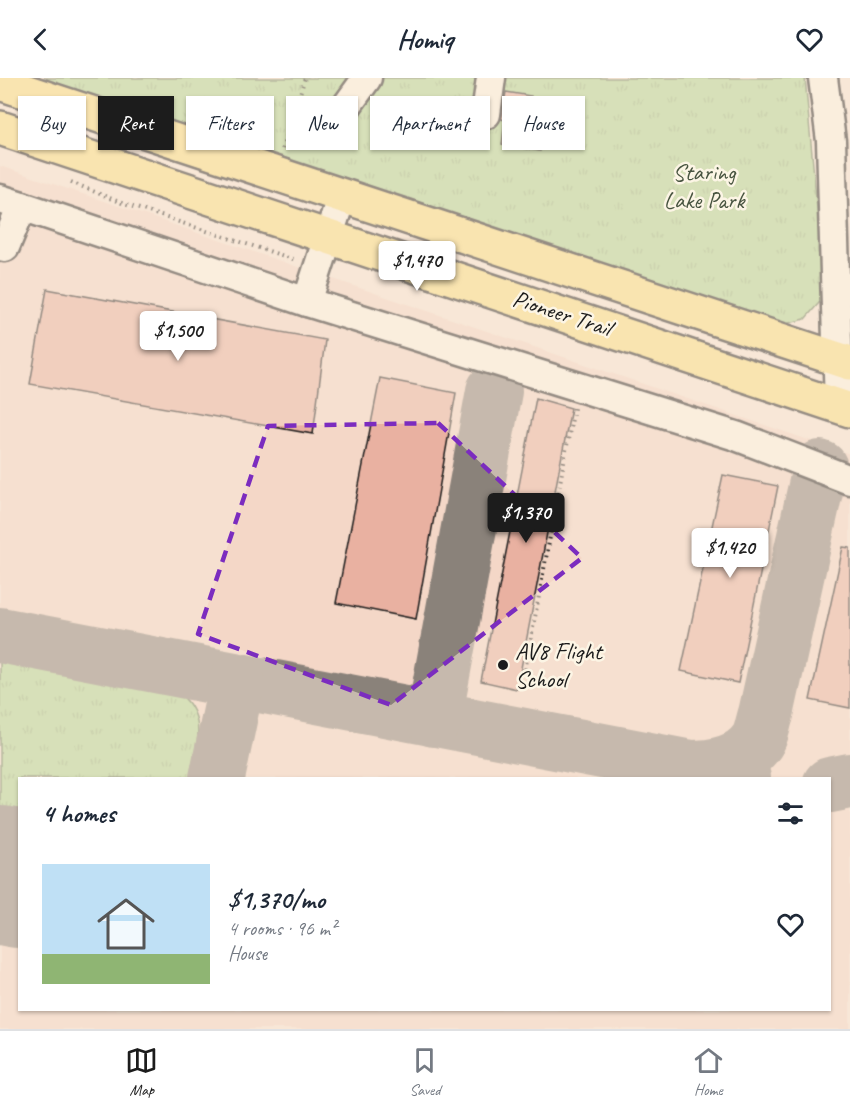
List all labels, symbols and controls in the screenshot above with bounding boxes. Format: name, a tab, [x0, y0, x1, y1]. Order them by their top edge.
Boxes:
text: Homiq	[397, 22, 453, 56]
icon: back	[24, 23, 57, 56]
icon: heart	[793, 23, 826, 56]
chip: Buy	[18, 96, 86, 150]
chip: Rent	[98, 96, 174, 150]
chip: Filters	[186, 96, 274, 150]
chip: New	[286, 96, 358, 150]
chip: Apartment	[370, 96, 490, 150]
chip: House	[502, 96, 585, 150]
park label: Staring Lake Park	[664, 157, 746, 215]
pin: $1,470	[368, 241, 466, 292]
text: $1,470	[393, 248, 441, 273]
street label: Pioneer Trail	[509, 283, 619, 344]
pin: $1,500	[129, 311, 227, 362]
text: $1,500	[154, 318, 202, 343]
pin: $1,370	[477, 493, 575, 544]
text: $1,370	[502, 500, 550, 525]
pin: $1,420	[681, 528, 779, 579]
text: $1,420	[706, 535, 754, 560]
place label: AV8 Flight School	[515, 636, 604, 694]
marker: AV8 Flight School	[496, 658, 510, 672]
text: 4 homes	[42, 797, 115, 830]
icon: filters	[774, 797, 807, 830]
text: $1,370/mo	[228, 883, 325, 916]
icon: home	[90, 888, 162, 960]
icon: heart	[774, 908, 807, 941]
text: 4 rooms · 96 m²	[228, 916, 336, 941]
text: House	[228, 941, 267, 966]
tab: Map	[125, 1044, 158, 1100]
tab: Saved	[408, 1044, 441, 1100]
tab: Home	[692, 1044, 725, 1100]

